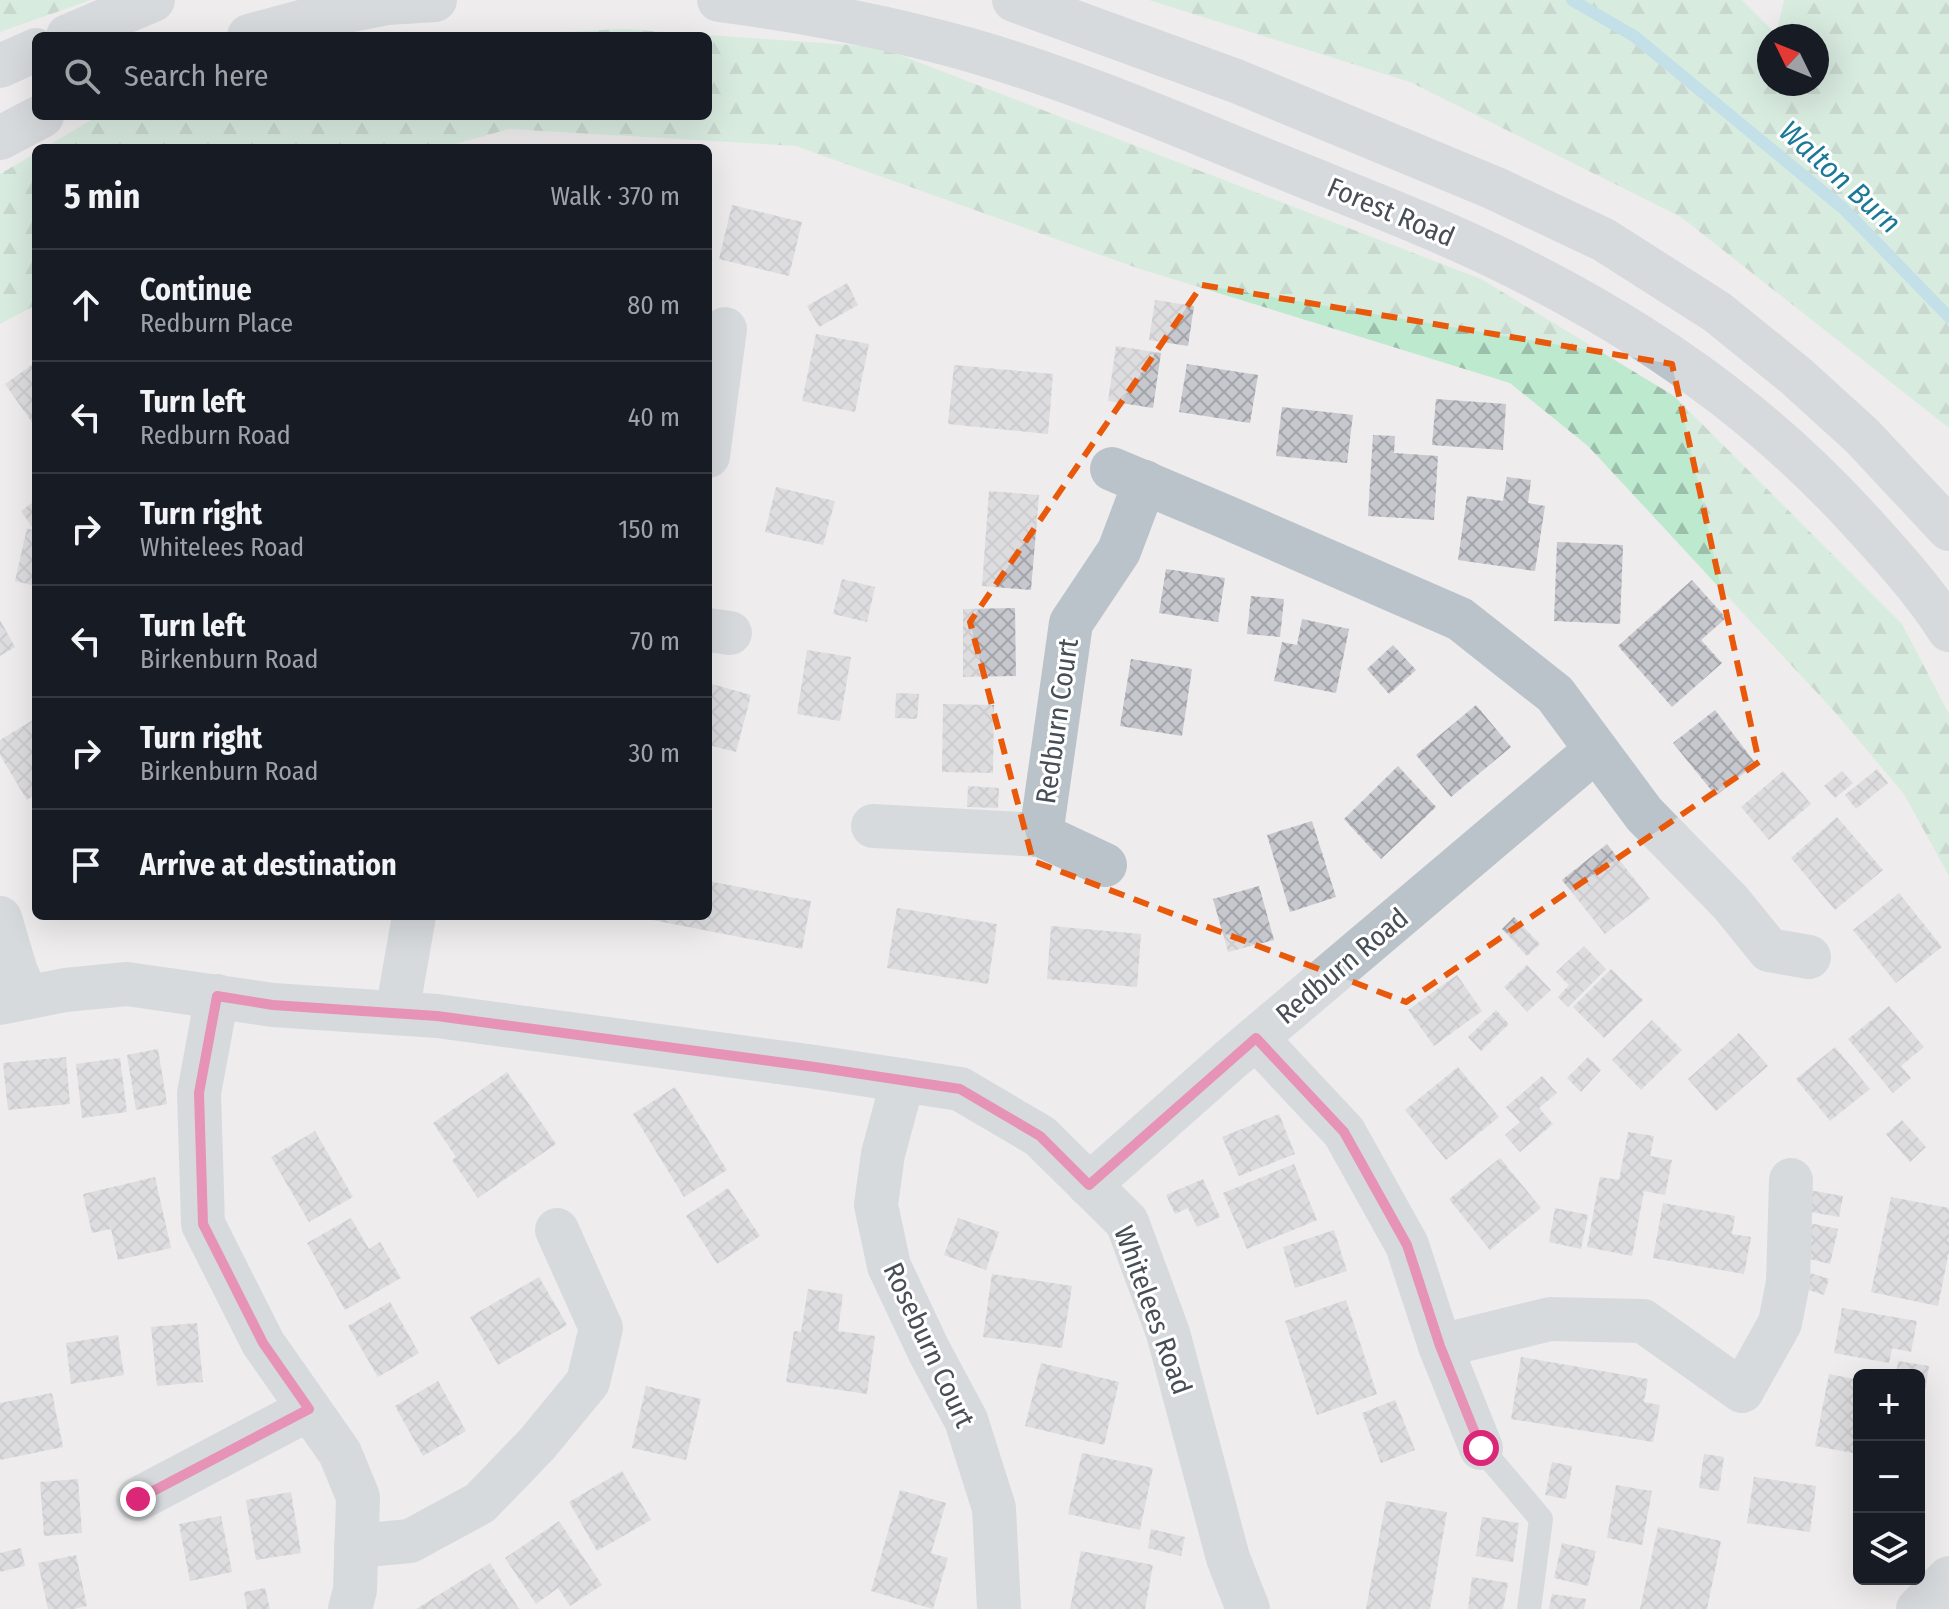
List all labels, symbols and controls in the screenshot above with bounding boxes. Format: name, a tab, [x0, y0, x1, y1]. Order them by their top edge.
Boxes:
north arrow	[1757, 24, 1829, 96]
search box	[32, 32, 712, 120]
icon: search	[60, 54, 104, 98]
text: Search here	[124, 58, 269, 94]
water label: Walton Burn	[1772, 113, 1908, 241]
street label: Forest Road	[1323, 171, 1459, 253]
text: 5 min	[64, 176, 140, 217]
text: Walk · 370 m	[551, 181, 680, 212]
text: Continue	[140, 272, 252, 308]
icon: ahead	[64, 283, 108, 327]
text: 80 m	[627, 290, 680, 321]
text: Redburn Place	[140, 308, 293, 339]
text: Turn left	[140, 384, 246, 420]
icon: left	[64, 395, 108, 439]
text: 40 m	[628, 402, 680, 433]
text: Redburn Road	[140, 420, 291, 451]
text: Turn right	[140, 496, 262, 532]
icon: right	[64, 507, 108, 551]
text: 150 m	[618, 514, 680, 545]
text: Whitelees Road	[140, 532, 304, 563]
text: Turn left	[140, 608, 246, 644]
icon: left	[64, 619, 108, 663]
text: 70 m	[630, 626, 680, 657]
street label: Redburn Court	[1029, 636, 1085, 806]
text: Birkenburn Road	[140, 644, 319, 675]
text: Turn right	[140, 720, 262, 756]
icon: right	[64, 731, 108, 775]
text: 30 m	[629, 738, 680, 769]
text: Birkenburn Road	[140, 756, 319, 787]
icon: arrive	[64, 843, 108, 887]
text: Arrive at destination	[140, 847, 397, 883]
street label: Redburn Road	[1269, 901, 1415, 1031]
street label: Whitelees Road	[1107, 1221, 1199, 1399]
street label: Roseburn Court	[876, 1257, 982, 1433]
map controls	[1853, 1369, 1925, 1585]
button: +	[1853, 1369, 1925, 1441]
route start	[1463, 1430, 1499, 1466]
button: −	[1853, 1441, 1925, 1513]
route end	[120, 1481, 156, 1517]
button: layers	[1853, 1513, 1925, 1585]

